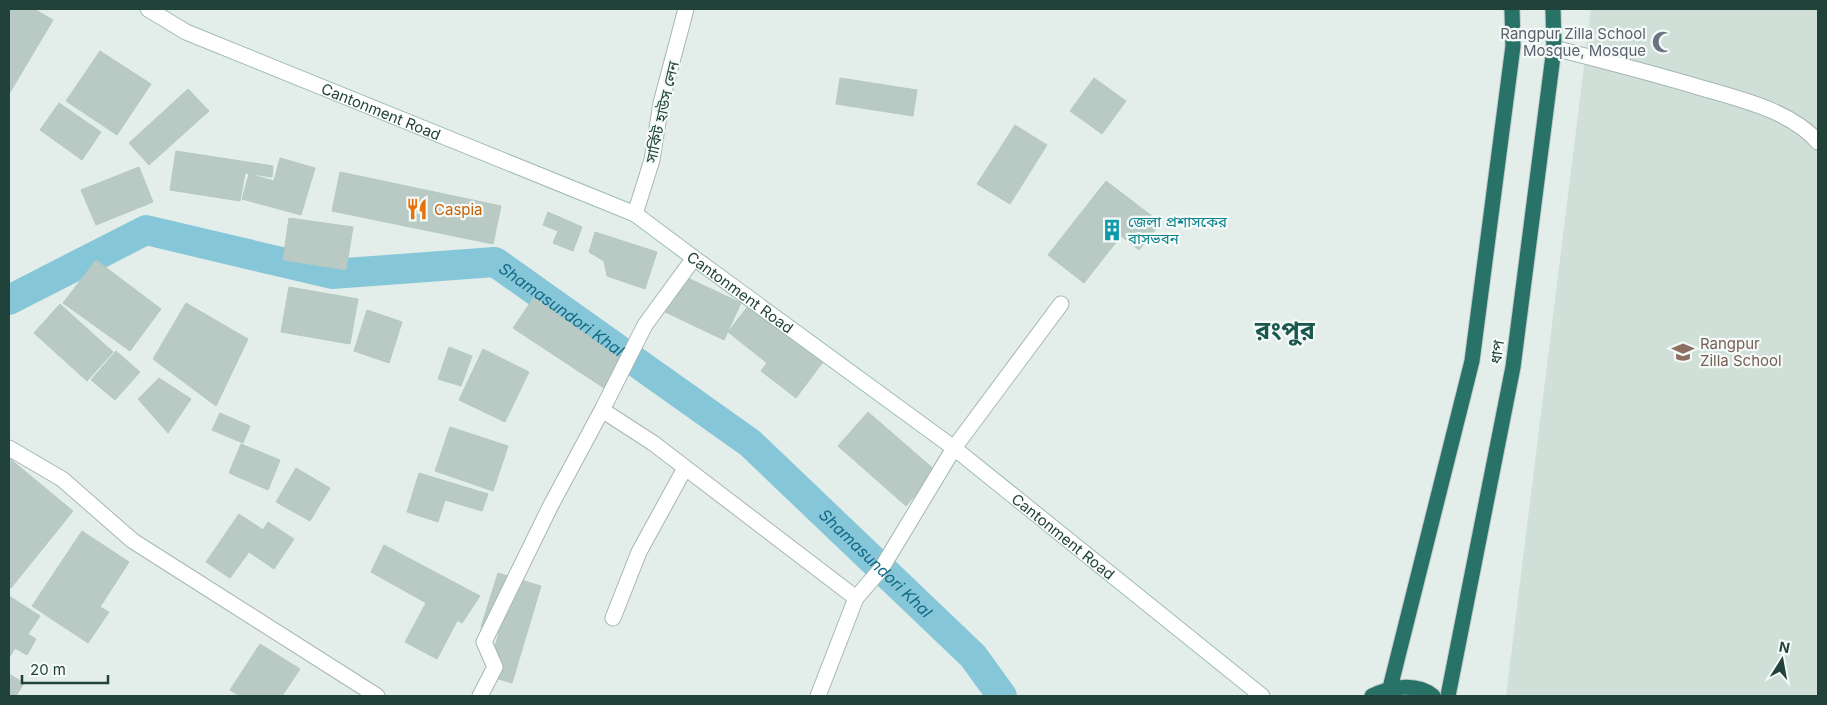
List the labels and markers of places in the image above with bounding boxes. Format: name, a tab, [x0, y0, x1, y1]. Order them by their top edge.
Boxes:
place label: Rangpur Zilla School Mosque, Mosque	[1500, 24, 1646, 60]
mosque icon: Rangpur Zilla School Mosque, Mosque	[1650, 29, 1676, 55]
restaurant icon: Caspia	[404, 196, 430, 222]
place label: Caspia	[434, 200, 483, 219]
place label: জেলা প্রশাসকের বাসভবন	[1127, 212, 1228, 248]
building icon: জেলা প্রশাসকের বাসভবন	[1099, 217, 1125, 243]
place label: Rangpur Zilla School	[1700, 334, 1782, 370]
school or university icon: Rangpur Zilla School	[1670, 339, 1696, 365]

